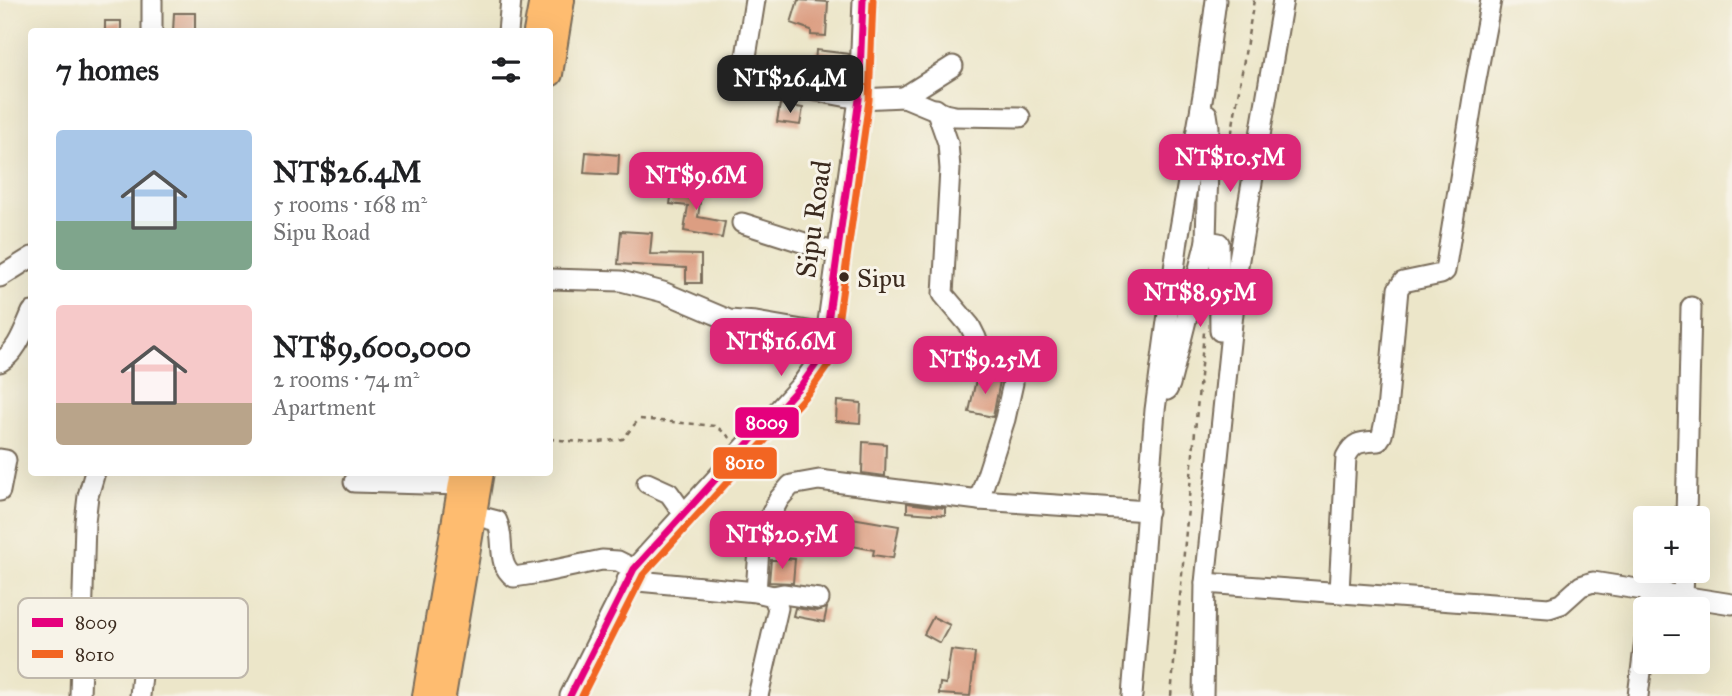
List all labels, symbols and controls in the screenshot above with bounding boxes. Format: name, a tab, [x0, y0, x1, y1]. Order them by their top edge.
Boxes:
icon: filters	[487, 51, 525, 89]
text: 7 homes	[56, 52, 159, 88]
pin: NT$26.4M	[718, 55, 862, 115]
text: NT$26.4M	[733, 64, 847, 92]
pin: NT$10.5M	[1158, 134, 1302, 194]
text: NT$10.5M	[1175, 143, 1285, 171]
pin: NT$9.6M	[631, 152, 761, 212]
text: NT$26.4M	[273, 154, 421, 190]
icon: home	[112, 158, 196, 242]
street label: Sipu Road	[788, 158, 839, 280]
text: NT$9.6M	[645, 161, 747, 189]
text: 5 rooms · 168 m²	[273, 190, 427, 218]
text: Sipu Road	[273, 218, 370, 246]
place label: Sipu	[857, 262, 906, 294]
marker: Sipu	[837, 270, 851, 284]
pin: NT$8.95M	[1128, 270, 1272, 329]
text: NT$8.95M	[1144, 278, 1256, 306]
pin: NT$16.6M	[709, 318, 853, 378]
text: NT$16.6M	[726, 327, 836, 355]
text: NT$9,600,000	[273, 329, 471, 365]
icon: home	[112, 333, 196, 417]
pin: NT$9.25M	[913, 336, 1057, 396]
text: NT$9.25M	[929, 345, 1041, 373]
text: 2 rooms · 74 m²	[273, 365, 419, 393]
text: Apartment	[273, 393, 376, 421]
line badge: 8009	[734, 406, 800, 439]
text: 8009	[746, 411, 788, 435]
line badge: 8010	[712, 446, 778, 480]
text: 8010	[725, 451, 765, 474]
map controls	[1633, 506, 1710, 674]
button: +	[1633, 506, 1710, 583]
pin: NT$20.5M	[710, 512, 854, 571]
text: NT$20.5M	[726, 520, 838, 548]
button: −	[1633, 597, 1710, 674]
legend	[18, 598, 248, 678]
text: 8009	[75, 611, 117, 634]
text: 8010	[75, 643, 114, 666]

